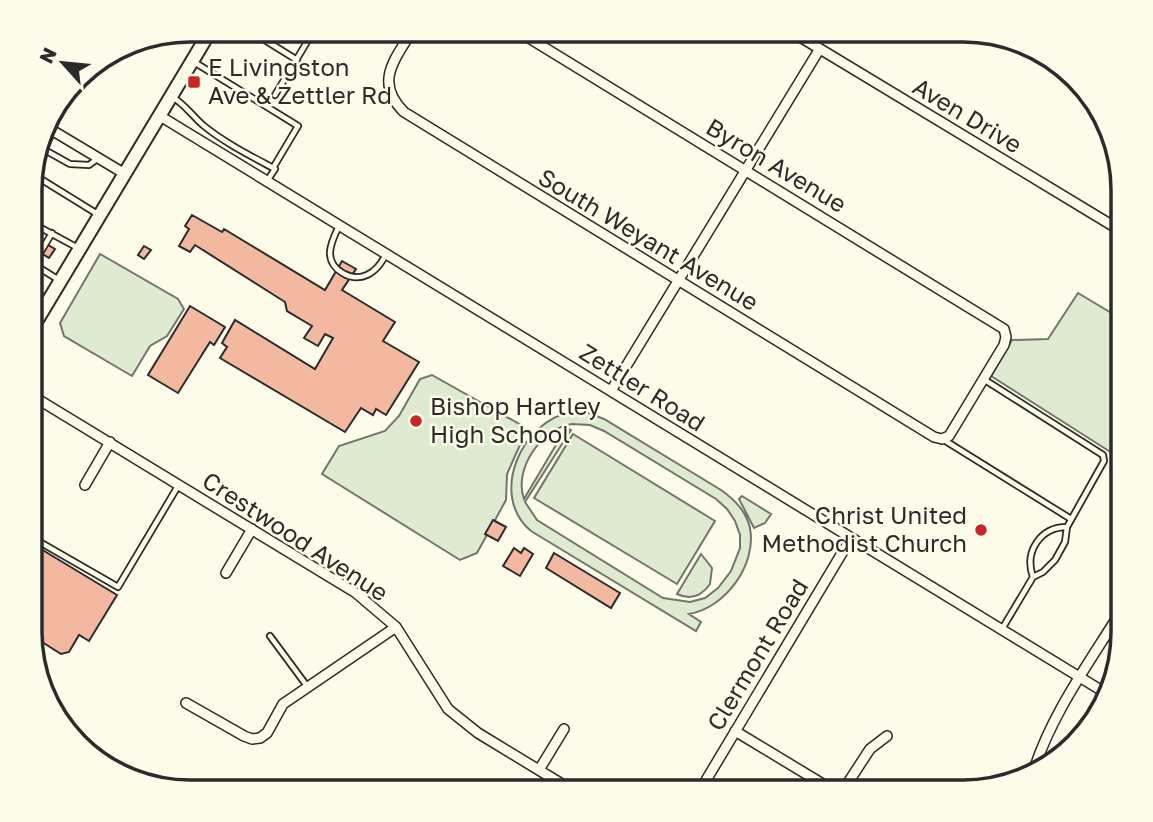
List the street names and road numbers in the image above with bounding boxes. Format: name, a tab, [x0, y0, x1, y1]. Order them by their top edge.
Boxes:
street label: Aven Drive	[908, 71, 1027, 159]
street label: Byron Avenue	[701, 112, 852, 218]
street label: South Weyant Avenue	[534, 162, 764, 316]
street label: Zettler Road	[575, 337, 711, 437]
street label: Crestwood Avenue	[198, 465, 394, 607]
street label: Clermont Road	[700, 573, 813, 735]

